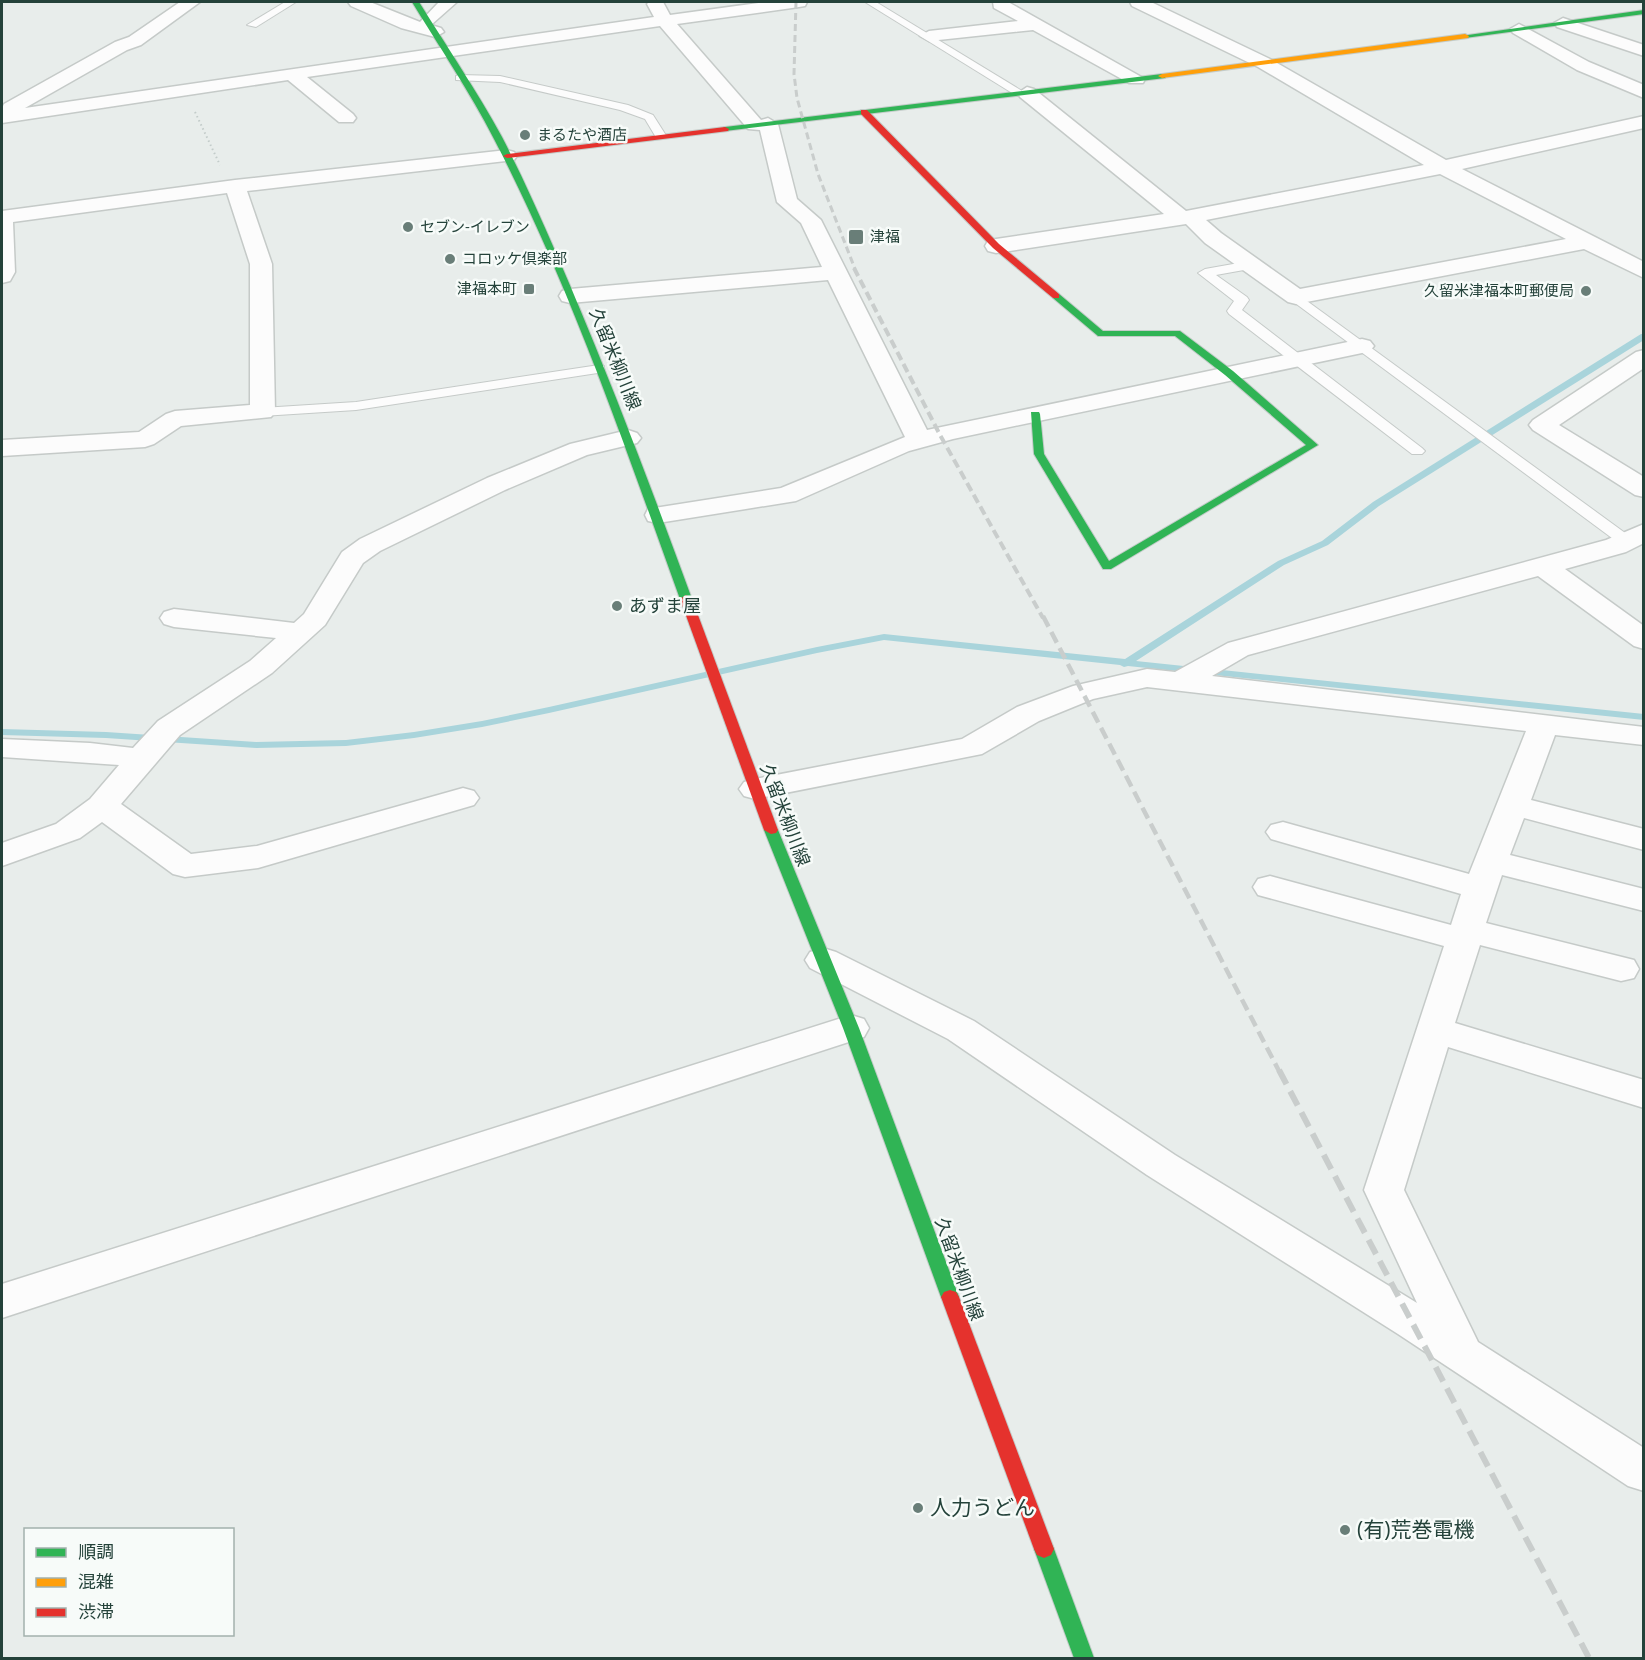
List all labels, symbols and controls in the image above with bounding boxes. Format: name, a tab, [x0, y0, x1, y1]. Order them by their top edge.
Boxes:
place label: まるたや酒店	[537, 124, 627, 144]
marker: まるたや酒店	[518, 128, 532, 142]
place label: セブン-イレブン	[420, 216, 530, 236]
marker: セブン-イレブン	[401, 220, 415, 234]
place label: 津福	[870, 226, 900, 246]
marker: 津福	[847, 228, 865, 246]
place label: コロッケ倶楽部	[462, 248, 567, 268]
marker: コロッケ倶楽部	[443, 252, 457, 266]
place label: 津福本町	[457, 278, 517, 298]
place label: 久留米津福本町郵便局	[1424, 280, 1574, 300]
marker: 津福本町	[522, 282, 536, 296]
marker: 久留米津福本町郵便局	[1579, 284, 1593, 298]
street label: 久留米柳川線	[585, 304, 647, 413]
place label: あずま屋	[629, 593, 701, 617]
marker: あずま屋	[610, 599, 624, 613]
street label: 久留米柳川線	[755, 760, 816, 869]
street label: 久留米柳川線	[930, 1214, 990, 1324]
place label: 人力うどん	[930, 1493, 1035, 1521]
marker: 人力うどん	[911, 1501, 925, 1515]
place label: (有)荒巻電機	[1357, 1515, 1474, 1543]
marker: (有)荒巻電機	[1338, 1523, 1352, 1537]
legend	[24, 1528, 234, 1636]
text: 順調	[78, 1539, 114, 1563]
text: 混雑	[78, 1569, 114, 1593]
text: 渋滞	[78, 1599, 114, 1623]

